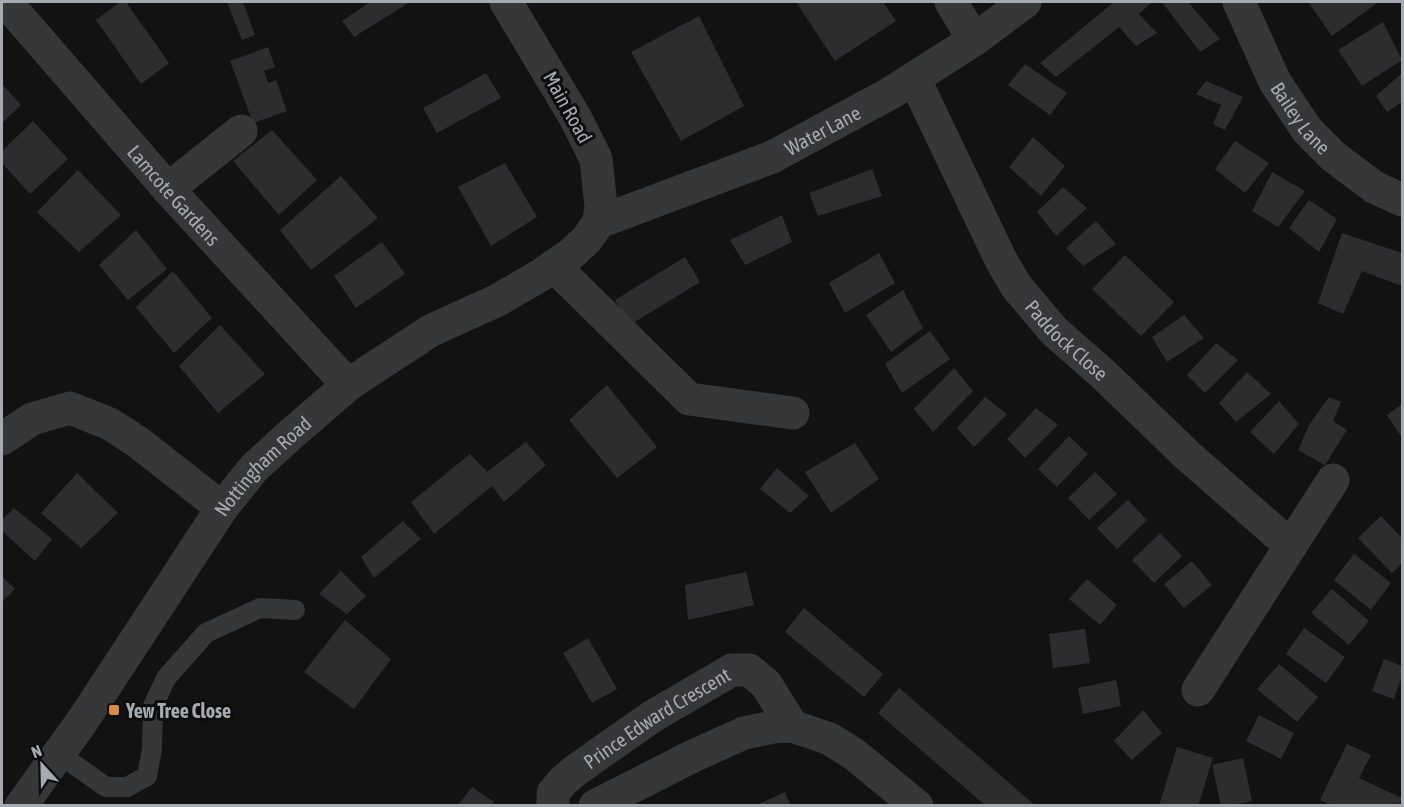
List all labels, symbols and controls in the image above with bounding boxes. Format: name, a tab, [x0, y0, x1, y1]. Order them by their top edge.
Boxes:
street label: Main Road	[539, 67, 597, 147]
street label: Bailey Lane	[1267, 77, 1335, 158]
street label: Water Lane	[781, 100, 864, 160]
street label: Lamcote Gardens	[123, 140, 225, 250]
street label: Paddock Close	[1021, 295, 1113, 385]
street label: Nottingham Road	[209, 411, 315, 520]
street label: Prince Edward Crescent	[579, 662, 734, 773]
place label: Yew Tree Close	[125, 699, 231, 722]
marker: Yew Tree Close	[107, 703, 121, 717]
north arrow	[12, 735, 72, 795]
text: N	[29, 741, 44, 761]

